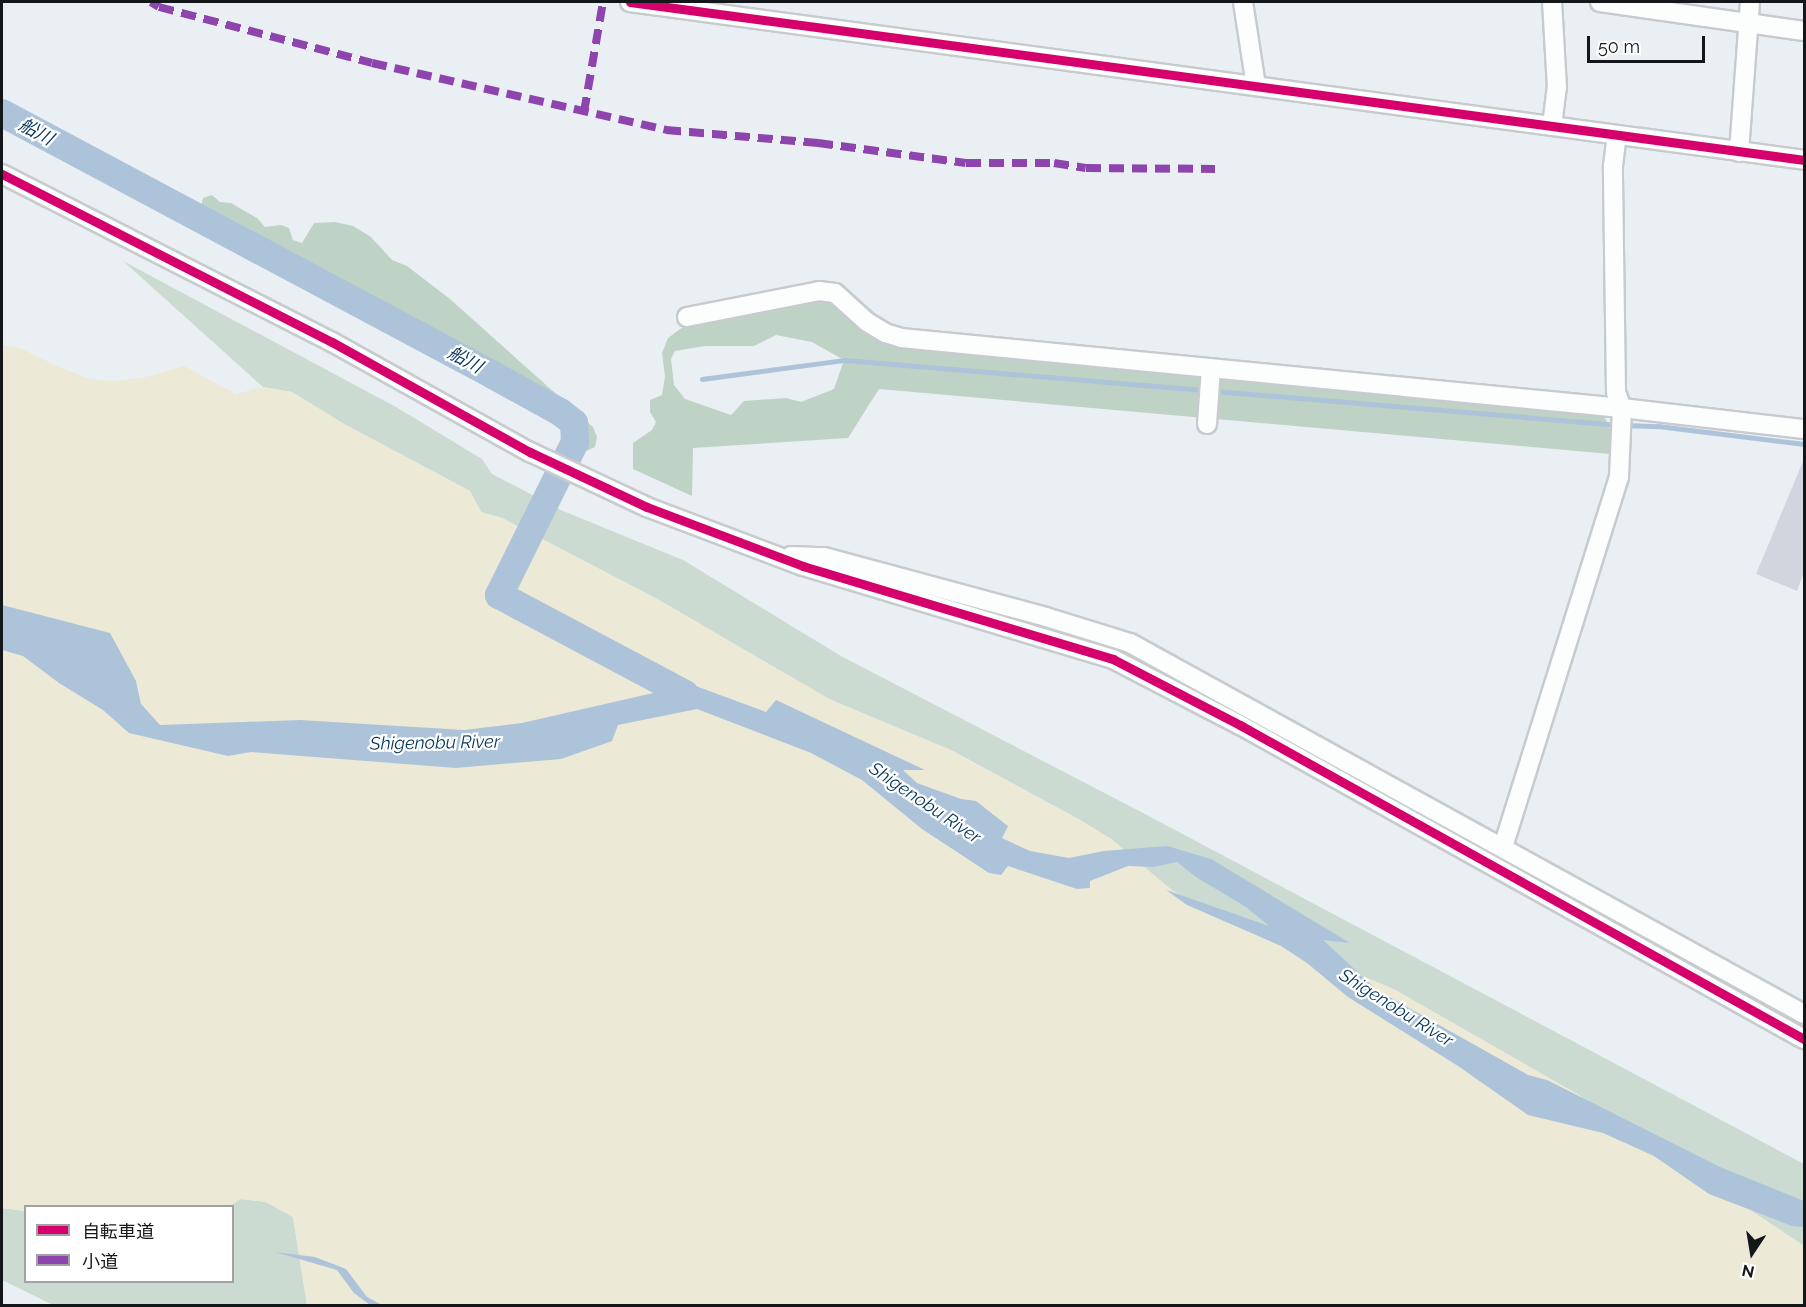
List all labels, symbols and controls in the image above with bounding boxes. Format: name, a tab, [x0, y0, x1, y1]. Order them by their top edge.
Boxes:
scale bar	[1590, 24, 1708, 62]
text: 50 m	[1598, 36, 1640, 57]
water label: 船川	[15, 114, 57, 150]
water label: 船川	[444, 342, 486, 378]
water label: Shigenobu River	[370, 731, 500, 755]
water label: Shigenobu River	[865, 758, 985, 848]
water label: Shigenobu River	[1335, 964, 1457, 1052]
legend	[24, 1205, 234, 1283]
text: 自転車道	[82, 1221, 154, 1242]
north arrow	[1722, 1223, 1782, 1283]
text: 小道	[82, 1251, 118, 1272]
text: N	[1740, 1261, 1756, 1282]

